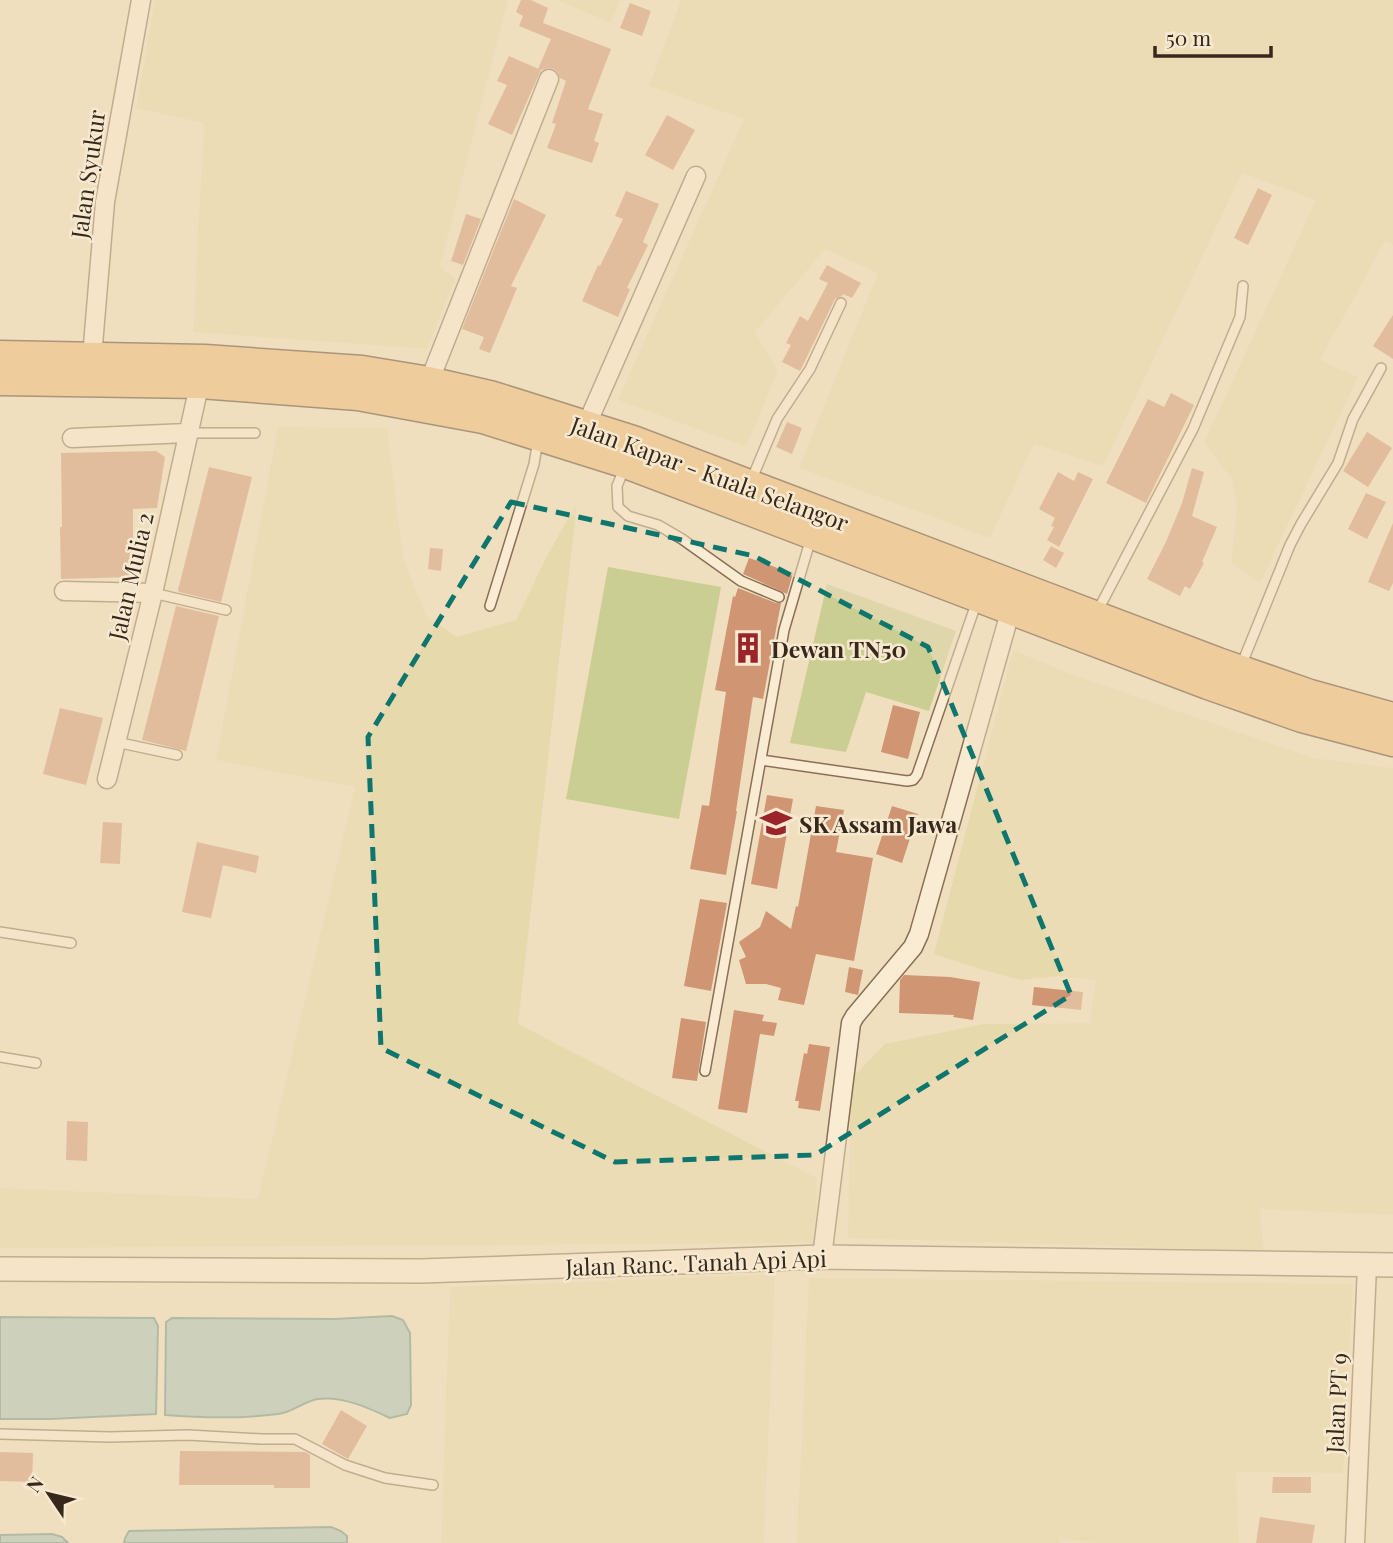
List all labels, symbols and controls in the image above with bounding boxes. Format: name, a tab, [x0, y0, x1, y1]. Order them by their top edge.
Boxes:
scale bar	[1155, 14, 1270, 58]
text: 50 m	[1166, 23, 1212, 51]
street label: Jalan Syukur	[62, 108, 111, 241]
street label: Jalan Kapar - Kuala Selangor	[566, 408, 853, 538]
street label: Jalan Mulia 2	[100, 509, 160, 644]
building icon: Dewan TN50	[731, 631, 765, 665]
place label: Dewan TN50	[771, 633, 906, 664]
school or university icon: SK Assam Jawa	[759, 806, 793, 840]
place label: SK Assam Jawa	[799, 808, 957, 839]
street label: Jalan Ranc. Tanah Api Api	[564, 1242, 827, 1282]
street label: Jalan PT 9	[1318, 1352, 1354, 1455]
north arrow	[14, 1459, 84, 1529]
text: N	[20, 1470, 49, 1497]

